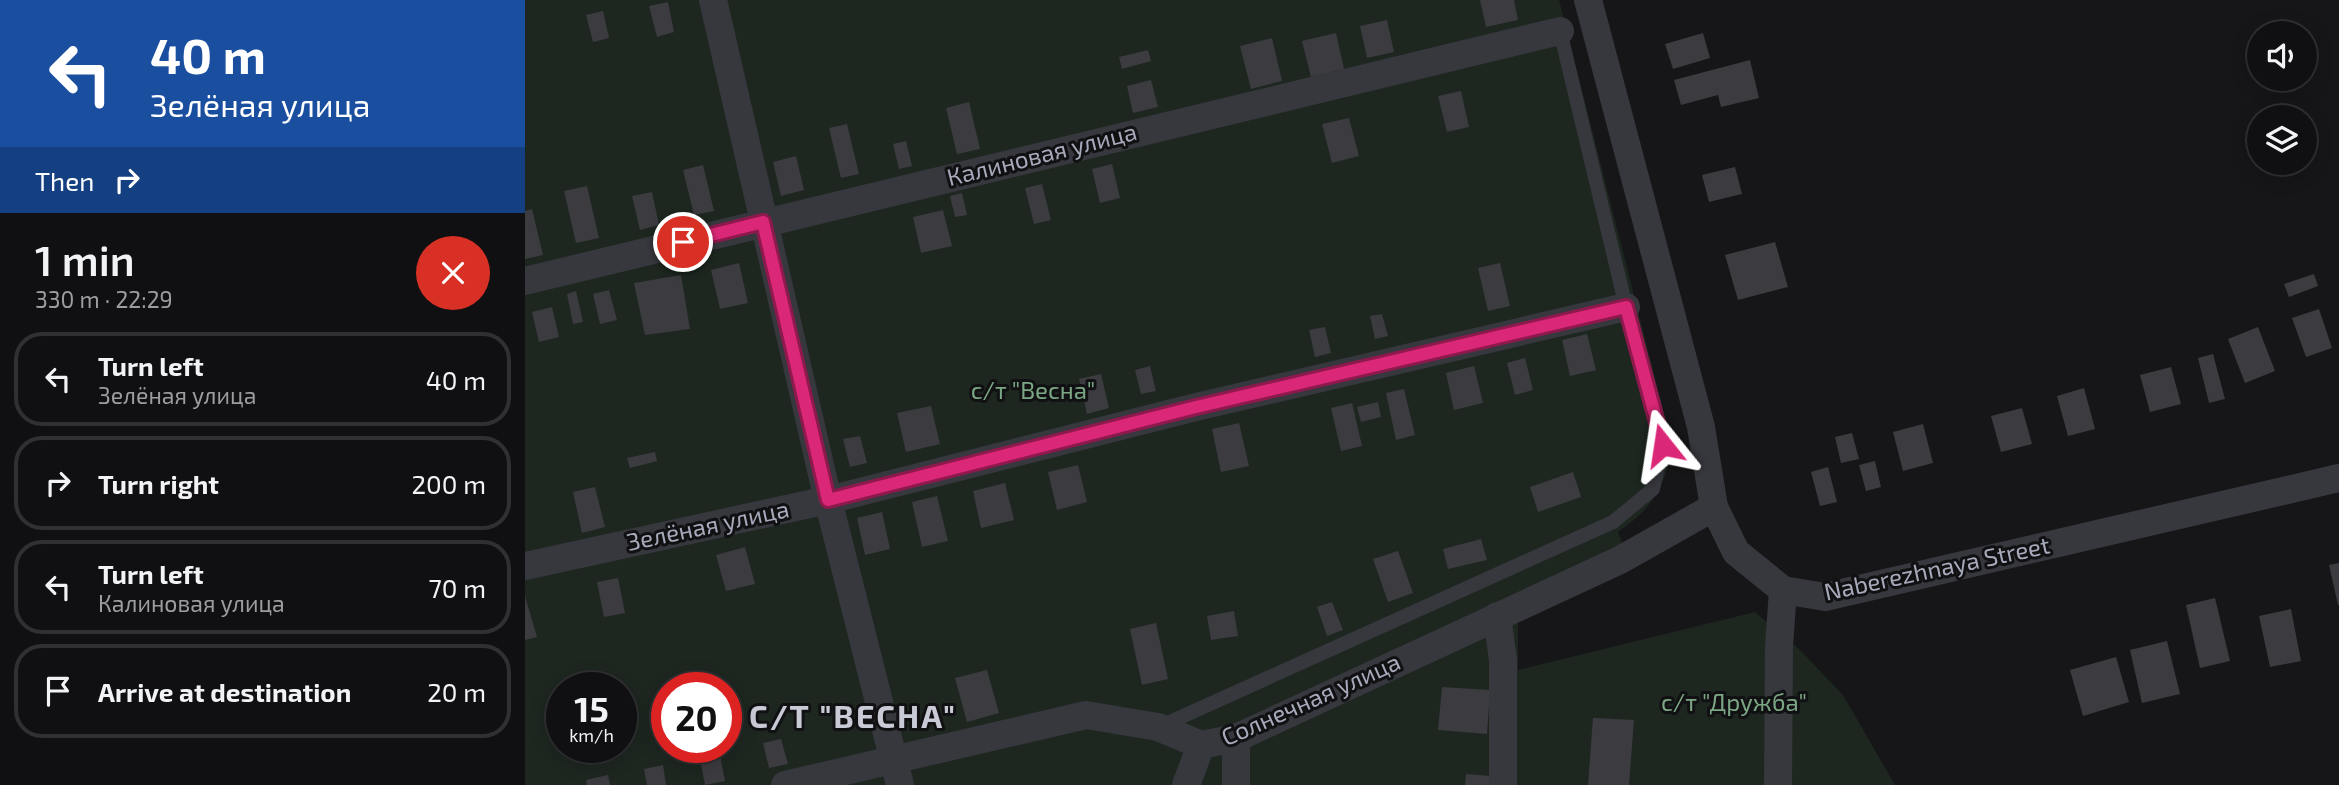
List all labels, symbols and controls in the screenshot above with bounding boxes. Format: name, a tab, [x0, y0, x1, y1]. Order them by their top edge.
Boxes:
map controls	[2247, 21, 2317, 175]
button: sound	[2247, 21, 2317, 91]
text: 40 m	[150, 25, 266, 84]
icon: left	[35, 28, 126, 119]
text: Зелёная улица	[150, 85, 370, 123]
button: layers	[2247, 105, 2317, 175]
street label: Калиновая улица	[944, 116, 1140, 192]
icon: right	[108, 161, 146, 199]
text: Then	[35, 165, 94, 196]
pin	[653, 212, 713, 272]
icon: arrive	[664, 223, 702, 261]
text: 1 min	[35, 234, 135, 284]
button: close	[416, 236, 490, 310]
text: 330 m · 22:29	[35, 285, 173, 313]
text: Turn left	[98, 350, 204, 381]
icon: left	[39, 360, 77, 398]
text: 40 m	[426, 364, 486, 395]
park label: с/т "Весна"	[971, 375, 1095, 404]
text: Зелёная улица	[98, 381, 256, 409]
position arrow	[1626, 408, 1700, 482]
icon: right	[39, 464, 77, 502]
text: Turn right	[98, 468, 219, 499]
text: 200 m	[411, 468, 486, 499]
street label: Зелёная улица	[624, 493, 792, 557]
street label: Naberezhnaya Street	[1821, 529, 2052, 606]
text: Turn left	[98, 558, 204, 589]
icon: left	[39, 568, 77, 606]
text: 70 m	[428, 572, 486, 603]
text: Калиновая улица	[98, 589, 285, 617]
street label: Солнечная улица	[1216, 646, 1405, 752]
icon: arrive	[39, 672, 77, 710]
speed limit sign: 20	[651, 672, 742, 763]
text: Arrive at destination	[98, 676, 351, 707]
text: 20 m	[427, 676, 486, 707]
text: 15	[574, 687, 609, 729]
park label: с/т "Дружба"	[1661, 687, 1807, 717]
district label: С/Т "ВЕСНА"	[749, 696, 957, 734]
text: km/h	[569, 724, 614, 746]

